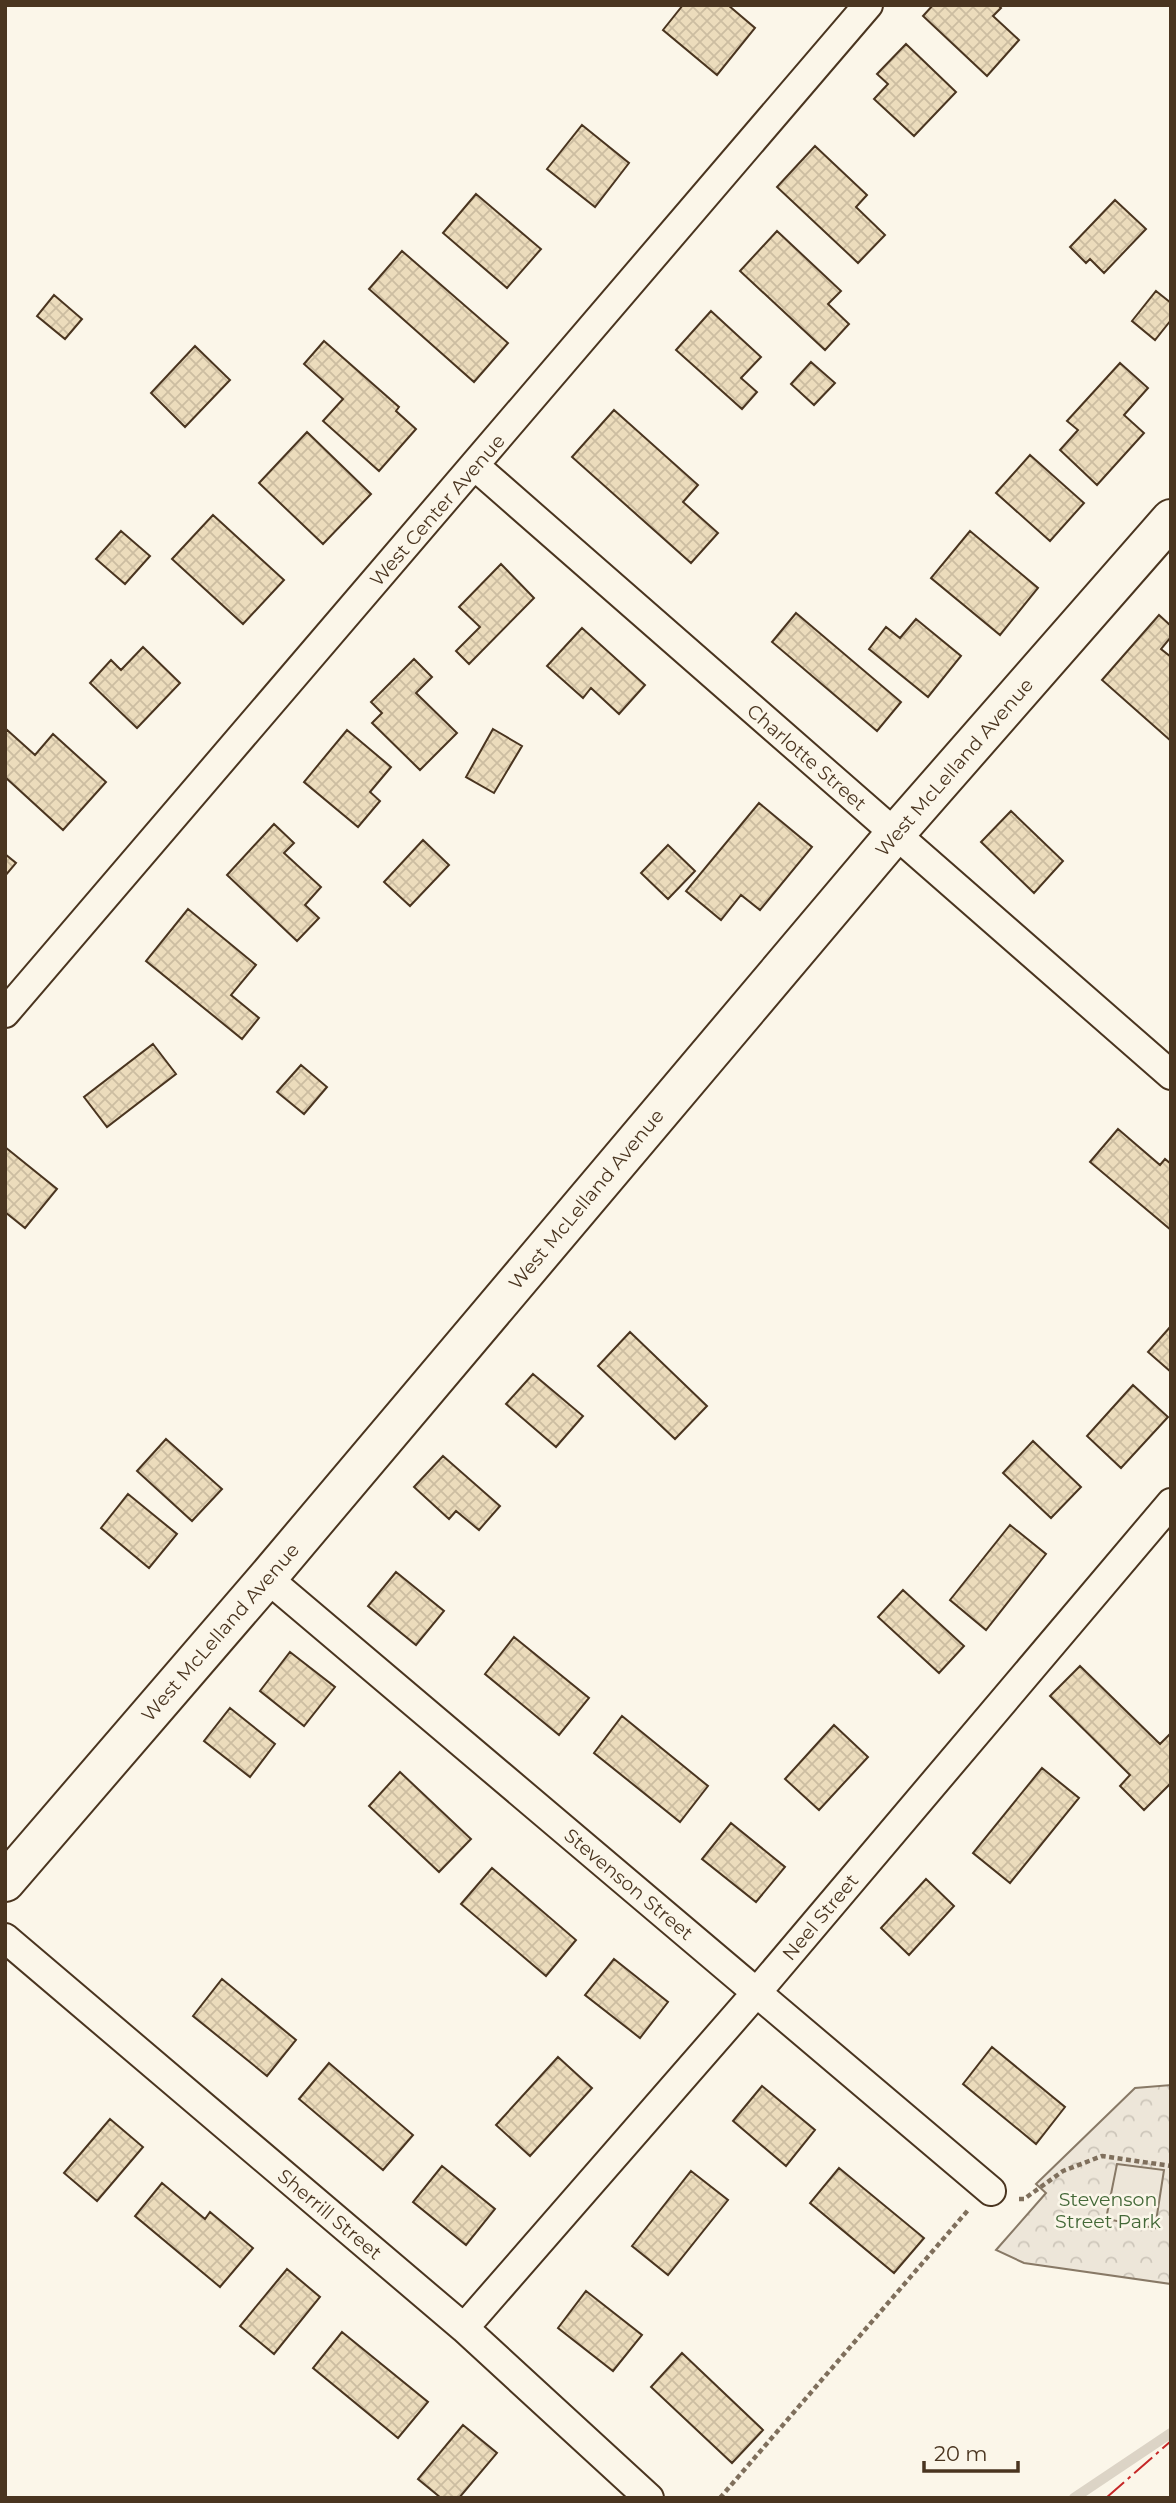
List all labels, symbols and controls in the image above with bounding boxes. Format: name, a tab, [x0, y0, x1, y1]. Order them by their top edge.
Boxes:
street label: West Center Avenue	[365, 430, 510, 591]
street label: West McLelland Avenue	[871, 673, 1038, 861]
street label: Charlotte Street	[742, 699, 871, 816]
street label: West McLelland Avenue	[504, 1104, 669, 1294]
street label: West McLelland Avenue	[137, 1538, 304, 1726]
street label: Stevenson Street	[560, 1824, 698, 1945]
street label: Neel Street	[778, 1869, 863, 1965]
street label: Sherrill Street	[273, 2164, 387, 2265]
park label: Stevenson Street Park	[1055, 2188, 1162, 2233]
scale bar	[924, 2430, 1018, 2474]
text: 20 m	[934, 2441, 988, 2466]

